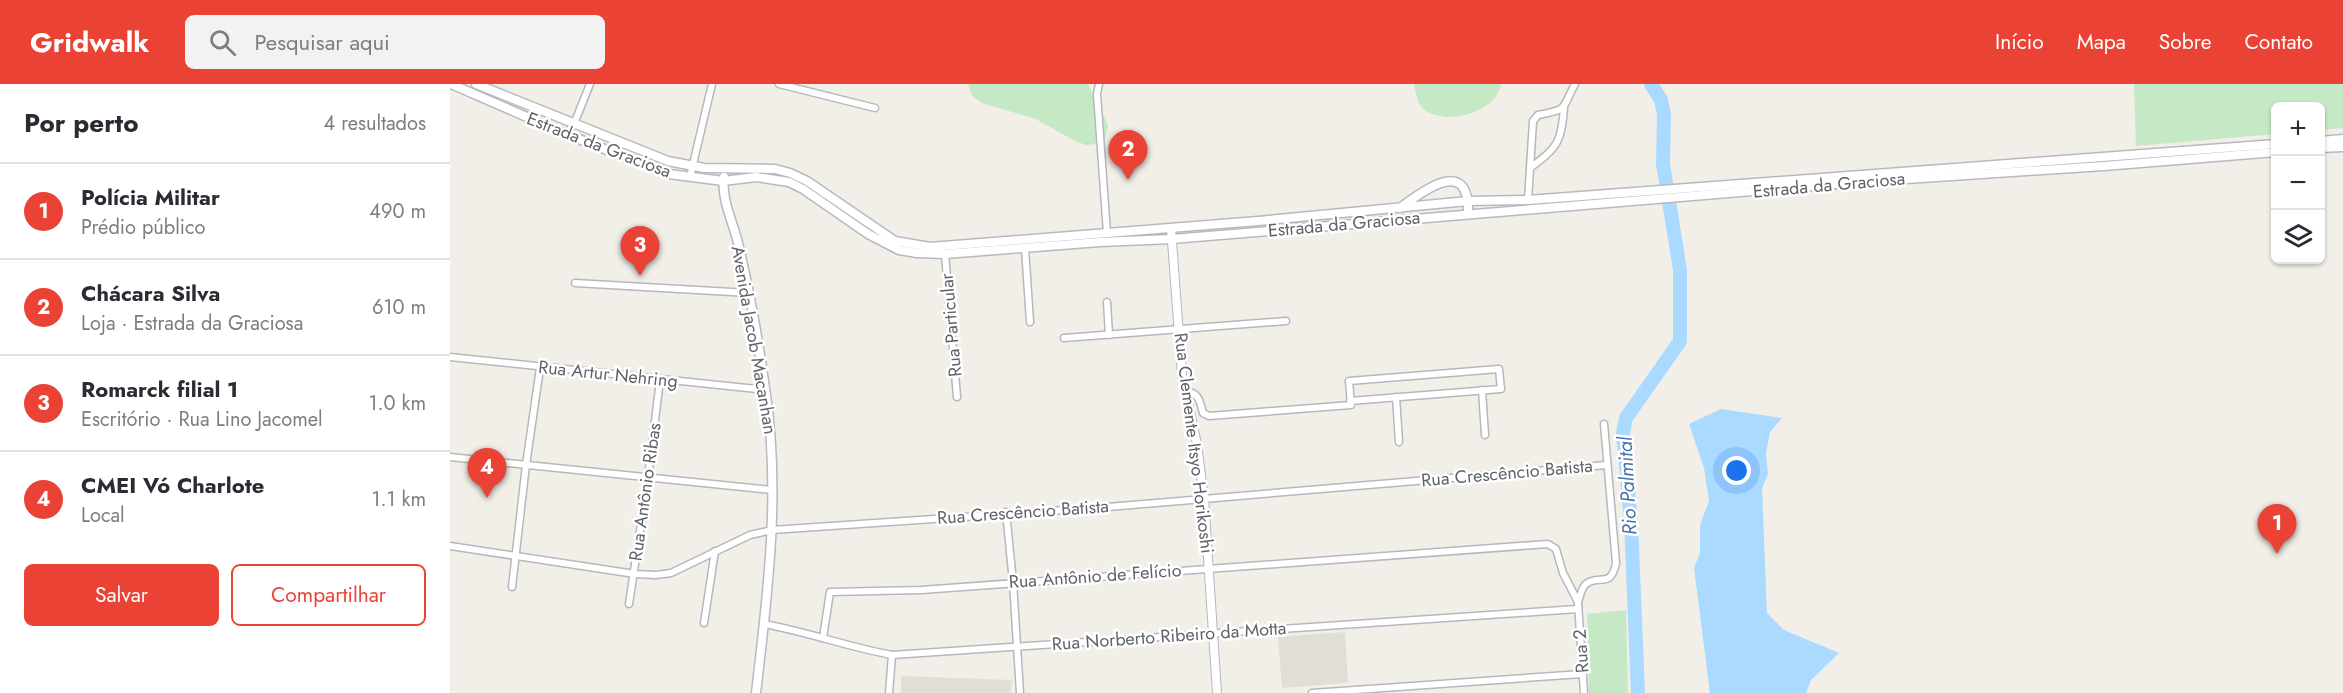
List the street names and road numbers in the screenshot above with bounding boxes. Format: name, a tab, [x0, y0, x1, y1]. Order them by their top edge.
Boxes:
street label: Estrada da Graciosa	[523, 105, 675, 185]
street label: Estrada da Graciosa	[1752, 165, 1906, 205]
street label: Estrada da Graciosa	[1267, 204, 1421, 244]
street label: Avenida Jacob Macanhan	[725, 244, 783, 436]
street label: Rua Particular	[933, 271, 968, 378]
street label: Rua Clemente Itsyo Horikoshi	[1168, 331, 1220, 555]
street label: Rua Artur Nehring	[537, 354, 679, 394]
street label: Rua Antônio Ribas	[622, 421, 668, 563]
street label: Rua Crescêncio Batista	[1420, 453, 1594, 493]
street label: Rua Crescêncio Batista	[936, 493, 1110, 531]
street label: Rua Antônio de Felício	[1008, 557, 1182, 595]
street label: Rua Norberto Ribeiro da Motta	[1051, 615, 1287, 657]
street label: Rua 2	[1567, 628, 1595, 674]

